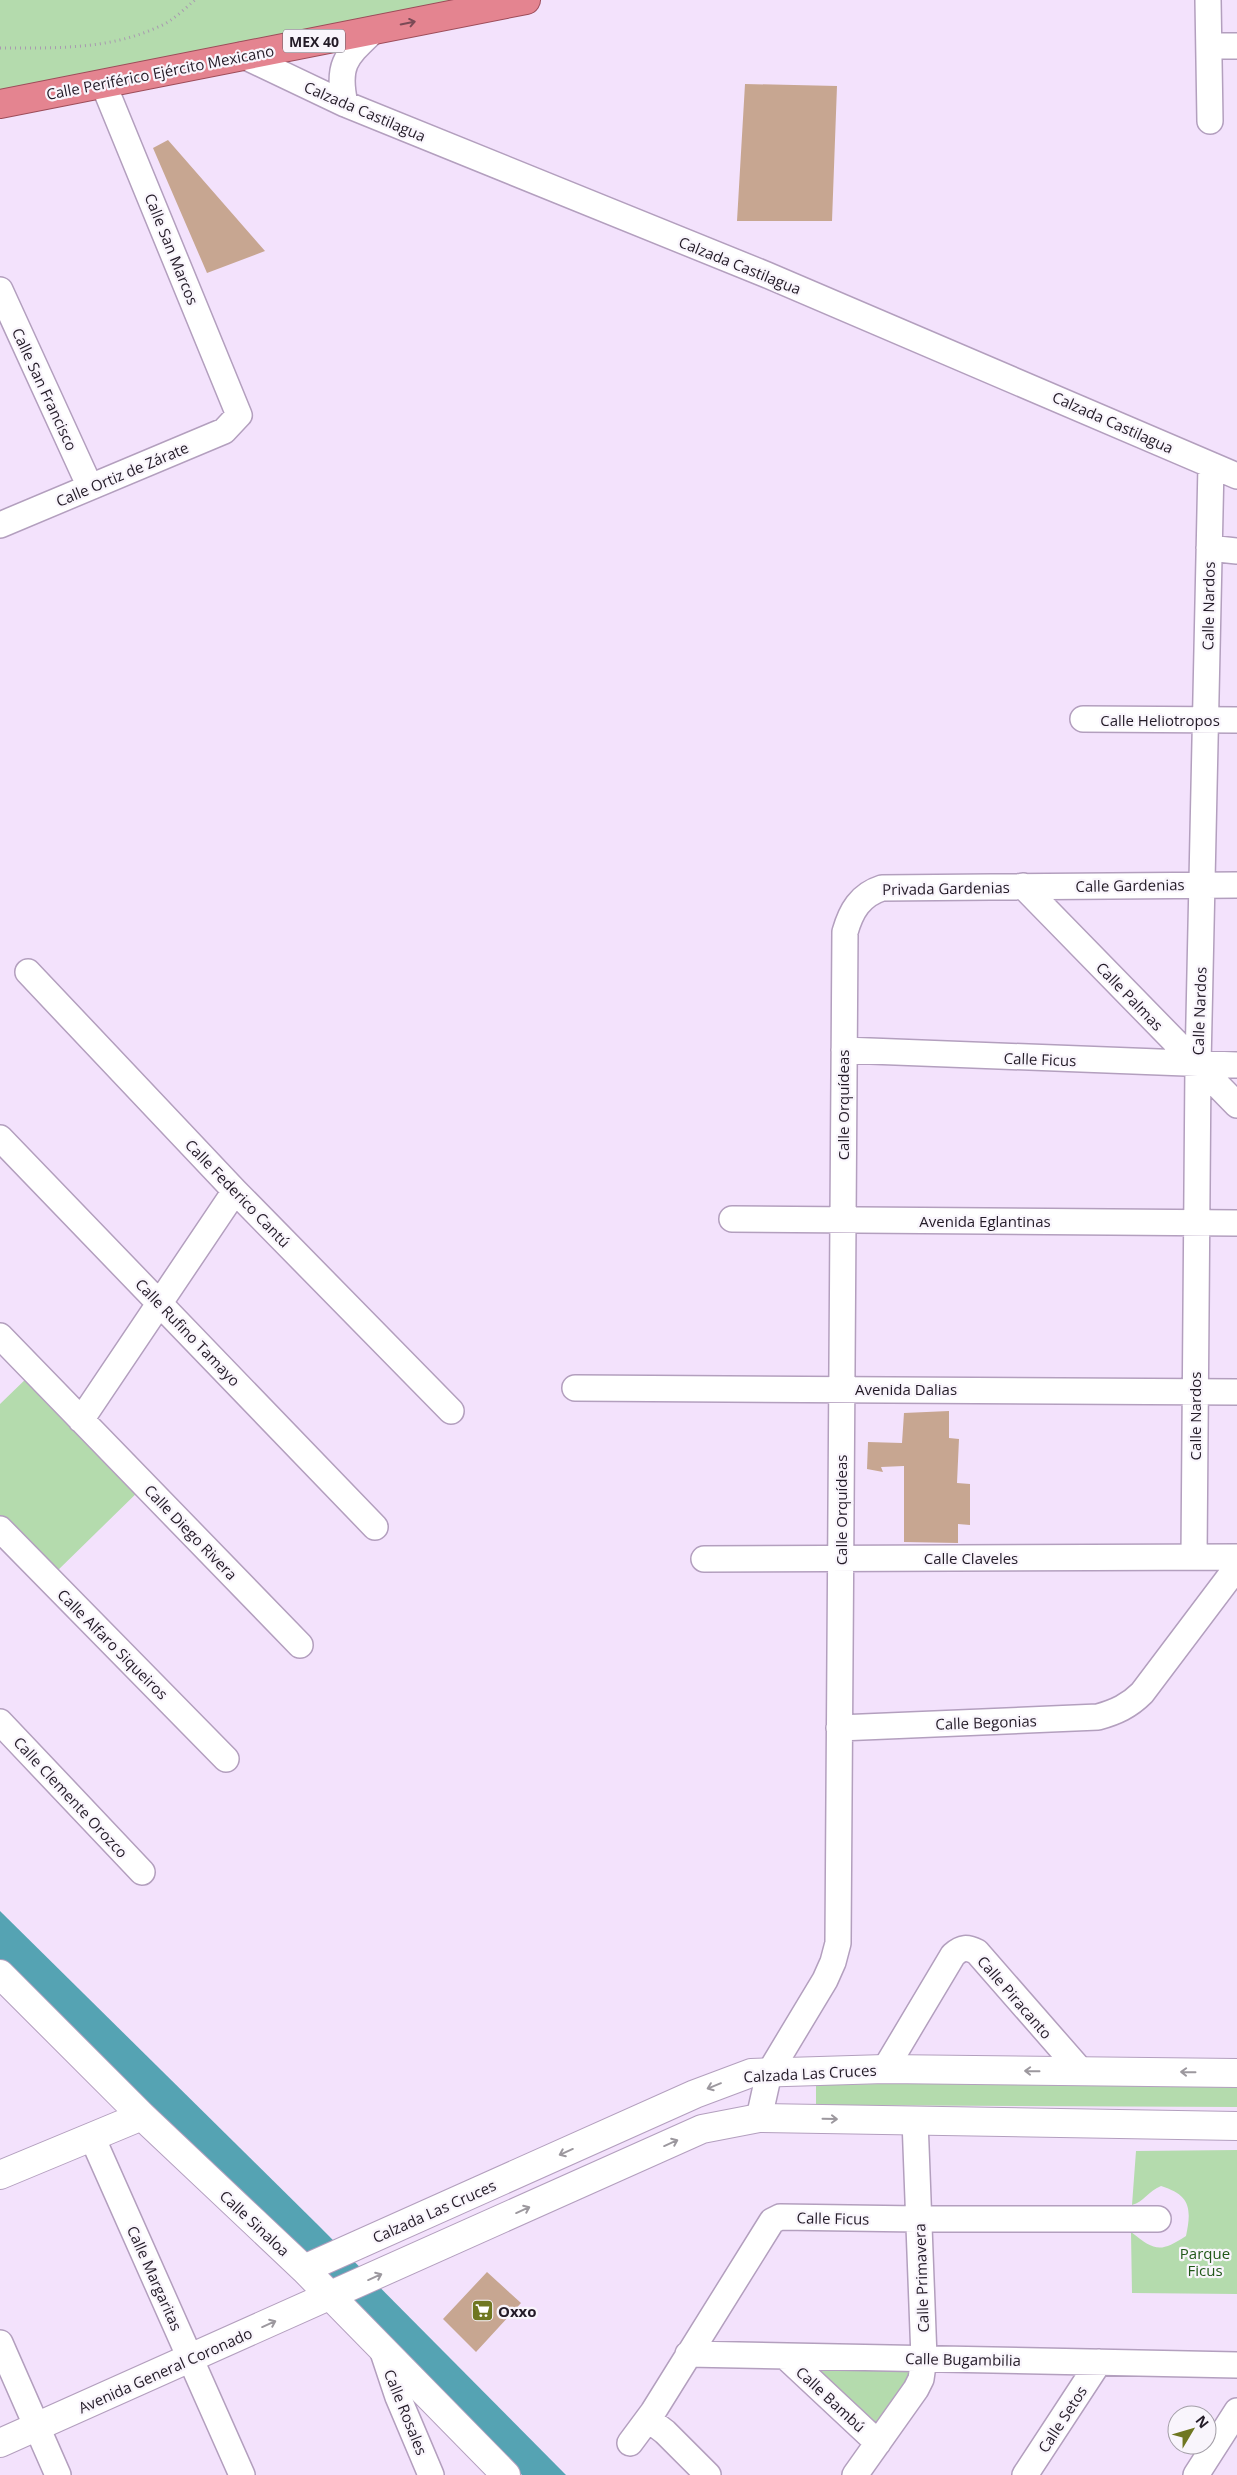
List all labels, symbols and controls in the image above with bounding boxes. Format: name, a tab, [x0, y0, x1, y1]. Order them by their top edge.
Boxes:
one-way arrow	[400, 17, 416, 27]
road number: MEX 40	[283, 29, 345, 52]
street label: Calle Periférico Ejército Mexicano	[44, 40, 276, 104]
street label: Calzada Castilagua	[301, 76, 429, 146]
street label: Calle San Marcos	[141, 190, 203, 308]
street label: Calzada Castilagua	[676, 231, 804, 299]
street label: Calle San Francisco	[8, 324, 82, 454]
street label: Calzada Castilagua	[1049, 386, 1177, 458]
street label: Calle Ortiz de Zárate	[53, 437, 191, 511]
street label: Calle Nardos	[1197, 561, 1219, 651]
street label: Calle Heliotropos	[1100, 710, 1220, 730]
street label: Calle Gardenias	[1075, 874, 1185, 896]
street label: Privada Gardenias	[882, 877, 1010, 899]
street label: Calle Palmas	[1092, 957, 1168, 1035]
street label: Calle Nardos	[1187, 966, 1211, 1056]
street label: Calle Ficus	[1003, 1048, 1077, 1070]
street label: Calle Orquídeas	[833, 1050, 853, 1160]
street label: Calle Federico Cantú	[181, 1135, 295, 1251]
street label: Avenida Eglantinas	[919, 1211, 1051, 1231]
street label: Calle Rufino Tamayo	[131, 1274, 245, 1390]
street label: Calle Nardos	[1185, 1372, 1205, 1460]
street label: Avenida Dalias	[855, 1379, 957, 1399]
street label: Calle Orquídeas	[831, 1455, 851, 1565]
street label: Calle Diego Rivera	[140, 1480, 242, 1584]
street label: Calle Claveles	[924, 1548, 1018, 1568]
street label: Calle Alfaro Siqueiros	[54, 1585, 172, 1703]
street label: Calle Begonias	[935, 1710, 1037, 1734]
street label: Calle Clemente Orozco	[10, 1732, 132, 1862]
street label: Calle Piracanto	[973, 1951, 1057, 2043]
street label: Calzada Las Cruces	[743, 2060, 877, 2086]
one-way arrow	[1024, 2066, 1040, 2075]
one-way arrow	[1181, 2067, 1197, 2077]
one-way arrow	[707, 2082, 722, 2091]
one-way arrow	[821, 2114, 837, 2124]
one-way arrow	[663, 2138, 678, 2148]
one-way arrow	[559, 2147, 574, 2157]
street label: Calzada Las Cruces	[369, 2175, 499, 2247]
street label: Calle Sinaloa	[216, 2186, 294, 2260]
one-way arrow	[515, 2205, 530, 2214]
street label: Calle Ficus	[796, 2207, 870, 2229]
street label: Calle Margaritas	[123, 2222, 187, 2334]
street label: Calle Primavera	[909, 2223, 933, 2333]
park label: Parque Ficus	[1180, 2243, 1230, 2280]
one-way arrow	[367, 2271, 382, 2281]
supermarket icon: Oxxo	[470, 2299, 494, 2323]
place label: Oxxo	[498, 2301, 537, 2321]
one-way arrow	[261, 2319, 276, 2328]
street label: Avenida General Coronado	[75, 2323, 255, 2417]
street label: Calle Bugambilia	[905, 2348, 1021, 2370]
street label: Calle Bambú	[792, 2362, 870, 2436]
street label: Calle Rosales	[380, 2366, 432, 2458]
street label: Calle Setos	[1033, 2382, 1091, 2456]
north arrow	[1167, 2405, 1217, 2455]
text: N	[1192, 2411, 1214, 2432]

